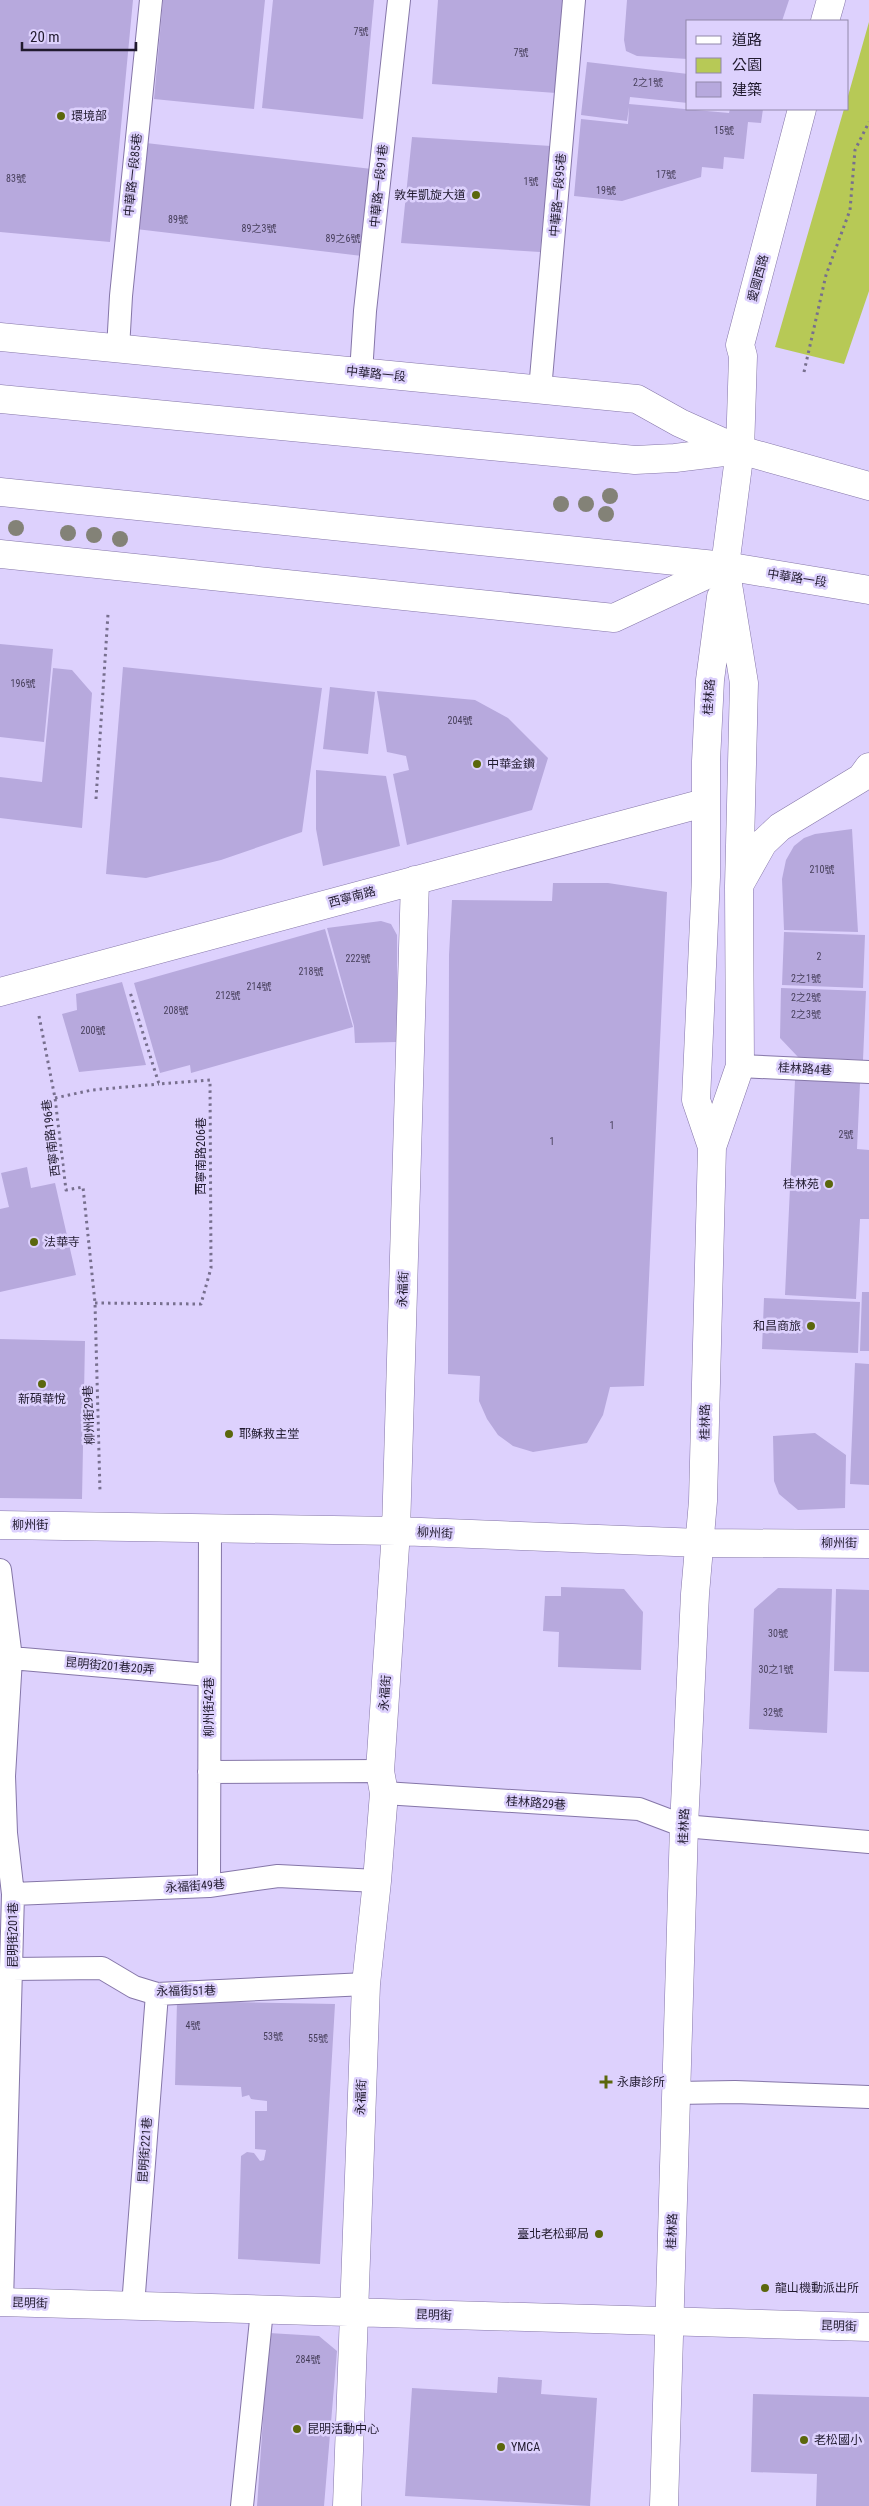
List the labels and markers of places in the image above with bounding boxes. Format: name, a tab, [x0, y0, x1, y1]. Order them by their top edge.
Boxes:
place label: 環境部	[71, 109, 107, 123]
marker: 環境部	[55, 110, 67, 122]
place label: 敦年凱旋大道	[394, 188, 466, 202]
marker: 敦年凱旋大道	[470, 189, 482, 201]
place label: 中華金鑽	[487, 757, 535, 771]
marker: 中華金鑽	[471, 758, 483, 770]
place label: 桂林苑	[783, 1177, 819, 1191]
marker: 桂林苑	[823, 1178, 835, 1190]
place label: 法華寺	[44, 1235, 80, 1249]
marker: 法華寺	[28, 1236, 40, 1248]
place label: 和昌商旅	[753, 1319, 801, 1333]
marker: 和昌商旅	[805, 1320, 817, 1332]
marker: 新碩華悅	[36, 1378, 48, 1390]
place label: 新碩華悅	[18, 1392, 66, 1406]
place label: 耶穌救主堂	[239, 1427, 299, 1441]
marker: 耶穌救主堂	[223, 1428, 235, 1440]
marker: 永康診所	[599, 2075, 613, 2089]
place label: 永康診所	[617, 2075, 665, 2089]
place label: 臺北老松郵局	[517, 2227, 589, 2241]
marker: 臺北老松郵局	[593, 2228, 605, 2240]
place label: 龍山機動派出所	[775, 2281, 859, 2295]
marker: 龍山機動派出所	[759, 2282, 771, 2294]
place label: 昆明活動中心	[307, 2422, 379, 2436]
marker: 昆明活動中心	[291, 2423, 303, 2435]
place label: 老松國小	[814, 2433, 862, 2447]
marker: 老松國小	[798, 2434, 810, 2446]
place label: YMCA	[511, 2440, 540, 2454]
marker: YMCA	[495, 2441, 507, 2453]

